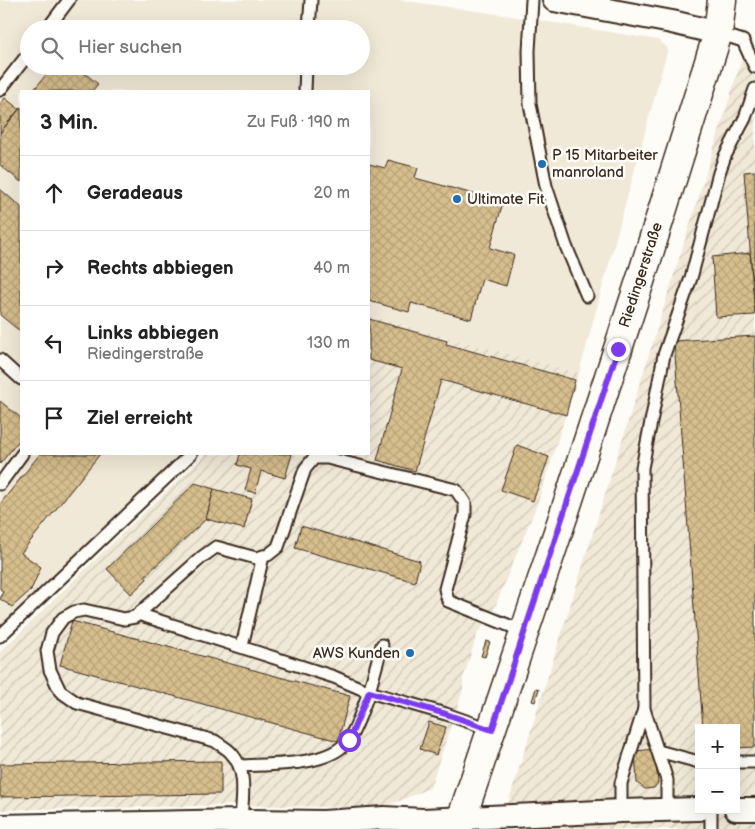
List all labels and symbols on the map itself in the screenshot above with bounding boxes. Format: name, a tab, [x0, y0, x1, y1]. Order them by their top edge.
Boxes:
place label: P 15 Mitarbeiter manroland	[552, 146, 658, 182]
marker: P 15 Mitarbeiter manroland	[536, 158, 548, 170]
place label: Ultimate Fit	[467, 190, 545, 209]
marker: Ultimate Fit	[451, 193, 463, 205]
street label: Riedingerstraße	[615, 220, 667, 330]
route end	[607, 338, 630, 361]
place label: AWS Kunden	[313, 644, 400, 663]
marker: AWS Kunden	[404, 647, 416, 659]
route start	[338, 729, 361, 752]

